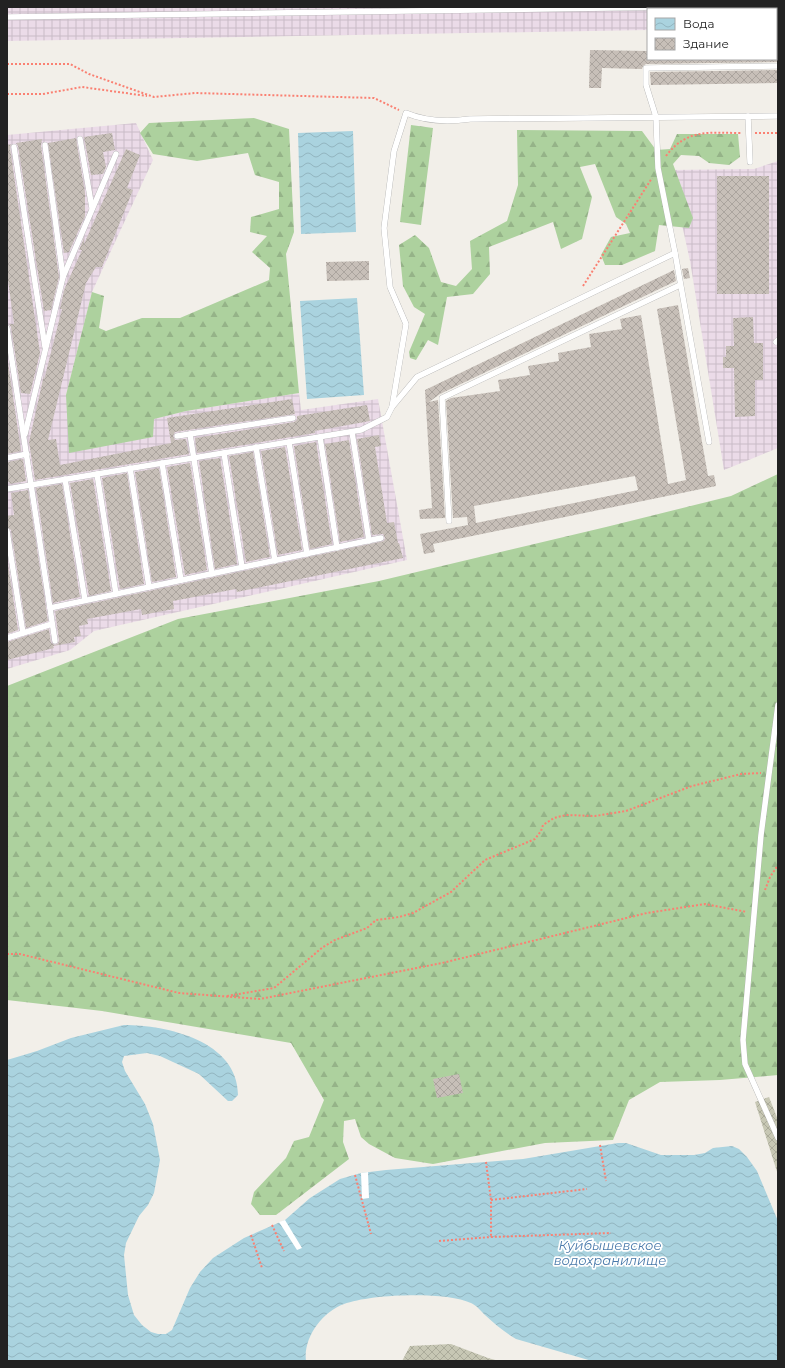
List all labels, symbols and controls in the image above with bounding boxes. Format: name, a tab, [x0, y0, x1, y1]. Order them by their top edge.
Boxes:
legend	[647, 8, 777, 60]
text: Вода	[683, 16, 714, 31]
text: Здание	[683, 36, 729, 51]
water label: Куйбышевское водохранилище	[554, 1237, 666, 1268]

